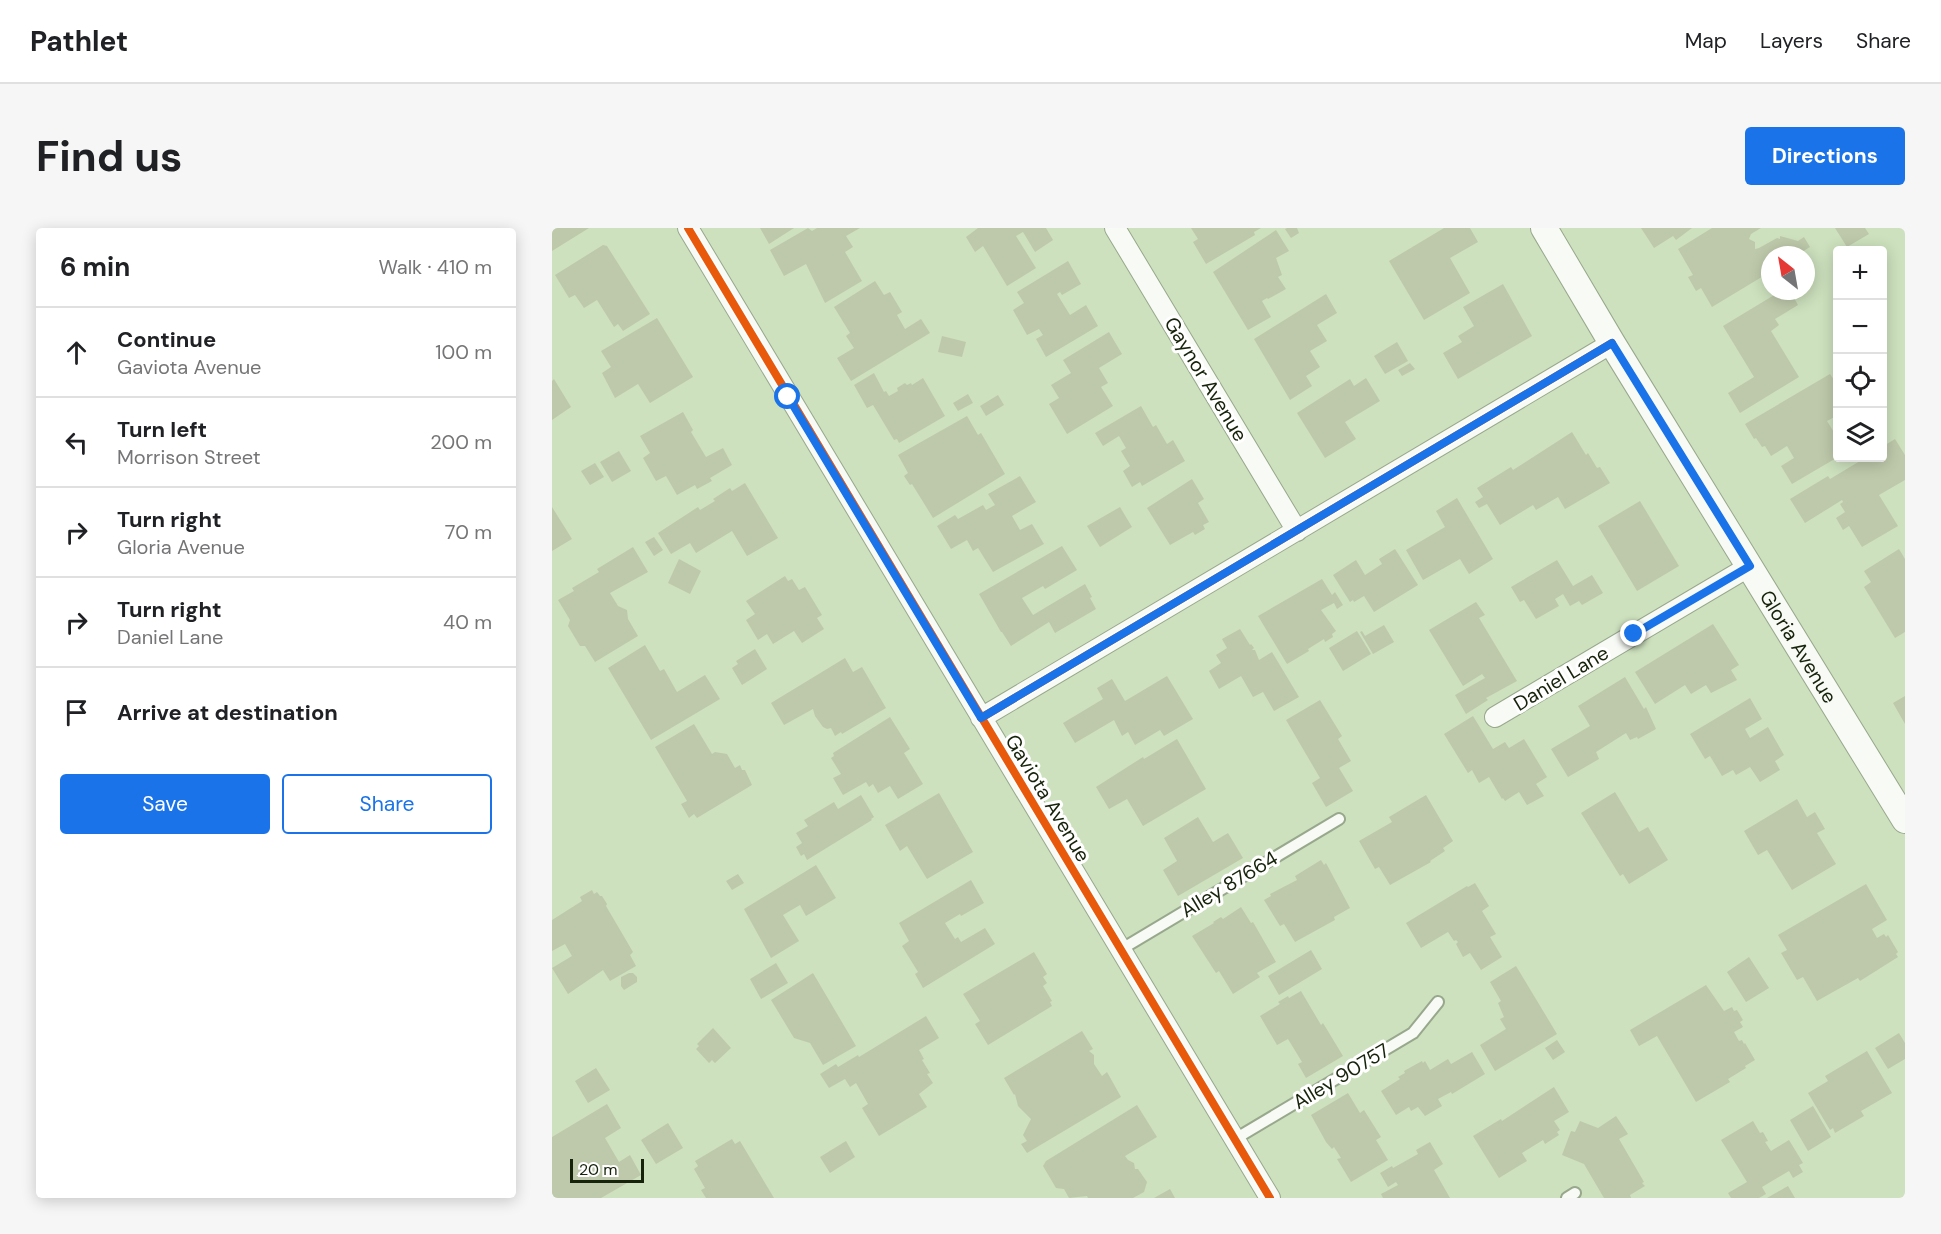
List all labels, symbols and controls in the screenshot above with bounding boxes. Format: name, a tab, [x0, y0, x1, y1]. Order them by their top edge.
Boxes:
text: Pathlet	[30, 23, 128, 60]
text: Map	[1685, 27, 1727, 55]
text: Layers	[1760, 27, 1823, 55]
text: Share	[1856, 27, 1911, 55]
button: Directions	[1745, 127, 1905, 185]
text: Find us	[36, 129, 182, 184]
north arrow	[1761, 246, 1815, 300]
map controls	[1833, 246, 1887, 462]
button: +	[1833, 246, 1887, 300]
text: 6 min	[60, 250, 130, 284]
text: Walk · 410 m	[378, 254, 492, 280]
button: −	[1833, 300, 1887, 354]
street label: Gaynor Avenue	[1159, 312, 1253, 446]
text: Continue	[117, 325, 216, 354]
icon: ahead	[60, 336, 93, 369]
text: 100 m	[435, 339, 492, 365]
text: Gaviota Avenue	[117, 354, 261, 380]
button: locate	[1833, 354, 1887, 408]
route start	[774, 383, 800, 409]
button: layers	[1833, 408, 1887, 462]
text: Turn left	[117, 415, 207, 444]
icon: left	[60, 426, 93, 459]
text: 200 m	[430, 429, 492, 455]
text: Morrison Street	[117, 444, 261, 470]
text: Turn right	[117, 505, 222, 534]
icon: right	[60, 516, 93, 549]
text: 70 m	[445, 519, 492, 545]
text: Gloria Avenue	[117, 534, 245, 560]
street label: Gloria Avenue	[1754, 585, 1843, 708]
text: Turn right	[117, 595, 222, 624]
icon: right	[60, 606, 93, 639]
text: 40 m	[443, 609, 492, 635]
route end	[1620, 620, 1646, 646]
text: Daniel Lane	[117, 624, 223, 650]
street label: Daniel Lane	[1509, 639, 1613, 717]
icon: arrive	[60, 696, 93, 729]
text: Arrive at destination	[117, 698, 338, 727]
street label: Gaviota Avenue	[1000, 729, 1096, 867]
button: Save	[60, 774, 270, 834]
button: Share	[282, 774, 492, 834]
street label: Alley 87664	[1176, 845, 1282, 923]
street label: Alley 90757	[1288, 1037, 1394, 1115]
scale bar	[570, 1156, 644, 1184]
text: 20 m	[579, 1159, 618, 1180]

